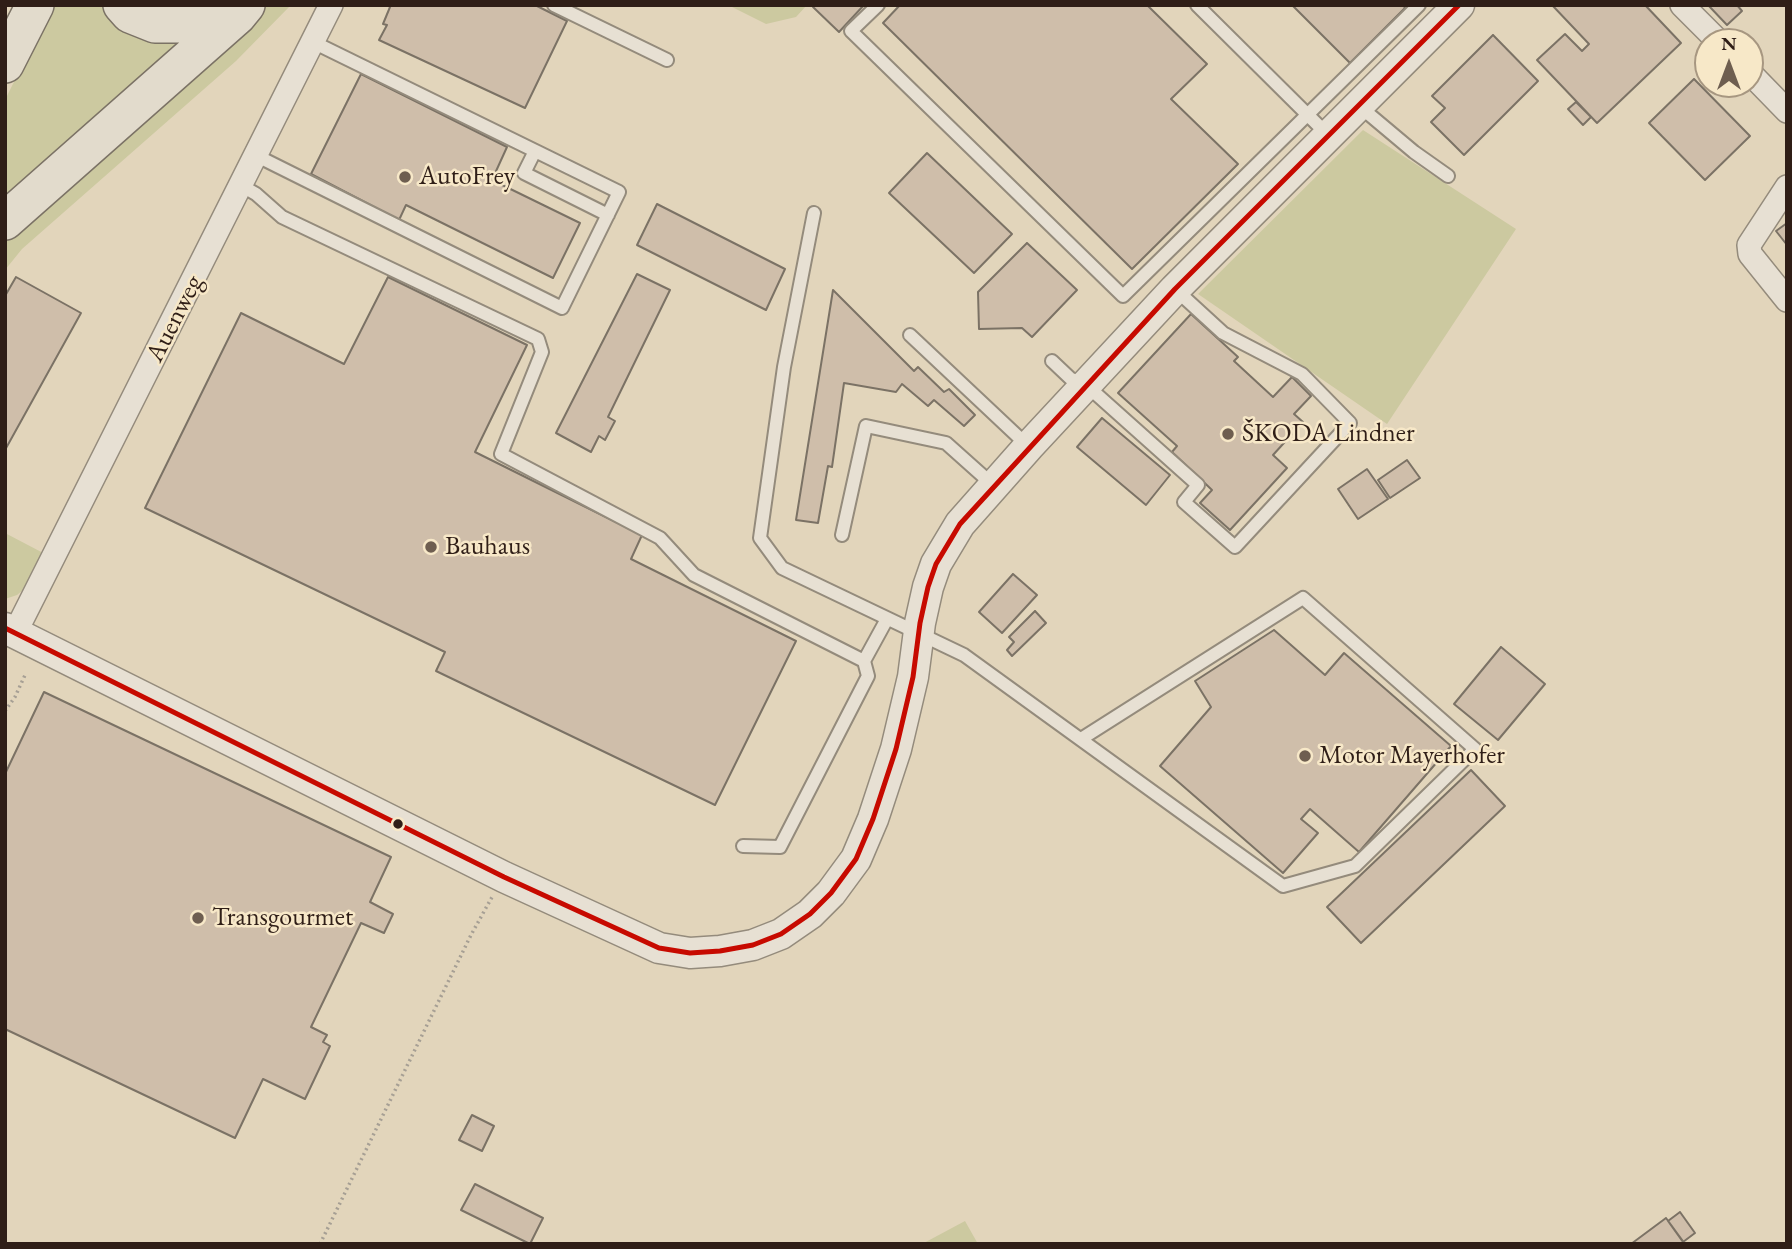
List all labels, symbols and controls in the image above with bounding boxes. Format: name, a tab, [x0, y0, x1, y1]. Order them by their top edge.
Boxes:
north arrow	[1694, 28, 1764, 98]
text: N	[1721, 31, 1737, 56]
place label: AutoFrey	[419, 161, 515, 193]
marker: AutoFrey	[397, 169, 413, 185]
street label: Auenweg	[140, 270, 210, 368]
place label: ŠKODA Lindner	[1242, 418, 1415, 450]
marker: ŠKODA Lindner	[1220, 426, 1236, 442]
place label: Bauhaus	[445, 531, 530, 563]
marker: Bauhaus	[423, 539, 439, 555]
place label: Motor Mayerhofer	[1319, 740, 1505, 772]
marker: Motor Mayerhofer	[1297, 748, 1313, 764]
unlabelled marker	[391, 817, 405, 831]
place label: Transgourmet	[212, 902, 353, 934]
marker: Transgourmet	[190, 910, 206, 926]

